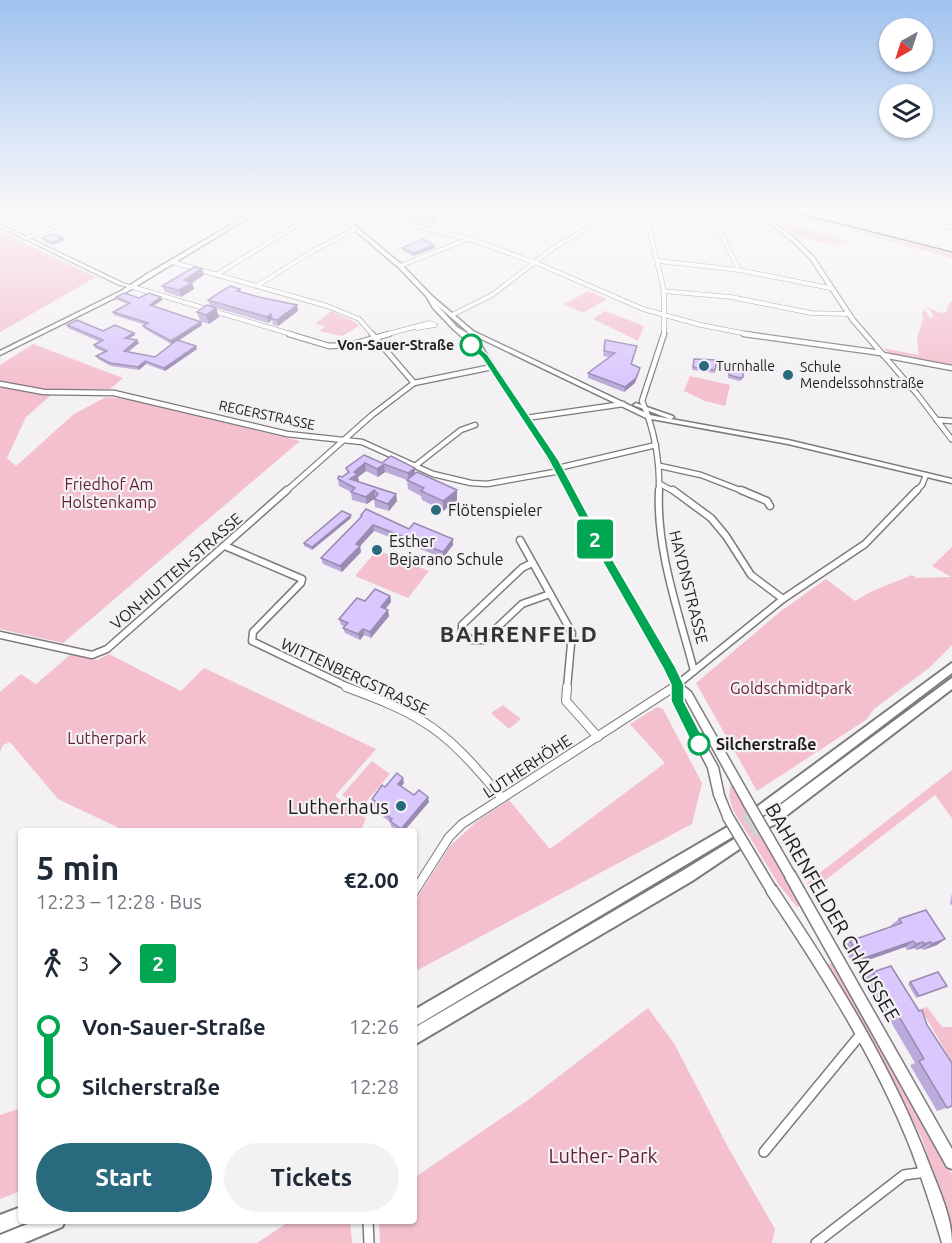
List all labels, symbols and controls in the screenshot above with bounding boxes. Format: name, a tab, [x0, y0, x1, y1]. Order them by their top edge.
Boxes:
north arrow	[879, 18, 933, 72]
map controls	[879, 18, 933, 138]
button: layers	[879, 84, 933, 138]
marker: Von-Sauer-Straße	[460, 334, 482, 356]
place label: Von-Sauer-Straße	[337, 337, 454, 353]
place label: Turnhalle	[716, 358, 775, 374]
marker: Turnhalle	[697, 359, 711, 373]
place label: Schule Mendelssohnstraße	[800, 359, 924, 391]
marker: Schule Mendelssohnstraße	[781, 368, 795, 382]
street label: REGERSTRASSE	[217, 397, 317, 433]
park label: Friedhof Am Holstenkamp	[61, 475, 157, 511]
place label: Flötenspieler	[448, 501, 542, 519]
marker: Flötenspieler	[429, 503, 443, 517]
street label: VON-HUTTEN-STRASSE	[107, 509, 245, 633]
line badge: 2	[576, 520, 614, 558]
text: 2	[589, 527, 601, 551]
street label: HAYDNSTRASSE	[666, 528, 712, 646]
place label: Esther Bejarano Schule	[389, 532, 504, 568]
marker: Esther Bejarano Schule	[370, 543, 384, 557]
district label: BAHRENFELD	[440, 621, 598, 646]
street label: WITTENBERGSTRASSE	[278, 634, 432, 718]
park label: Goldschmidtpark	[730, 679, 852, 697]
park label: Lutherpark	[67, 729, 147, 747]
street label: LUTHERHÖHE	[479, 731, 575, 801]
marker: Silcherstraße	[688, 733, 710, 755]
place label: Silcherstraße	[716, 735, 817, 753]
place label: Lutherhaus	[288, 795, 389, 818]
marker: Lutherhaus	[394, 799, 408, 813]
street label: BAHRENFELDER CHAUSSEE	[761, 799, 905, 1025]
text: 5 min	[36, 849, 119, 886]
text: €2.00	[344, 867, 399, 892]
text: 12:23 – 12:28 · Bus	[36, 890, 202, 913]
icon: walk	[36, 947, 69, 980]
icon: forward	[98, 947, 131, 980]
text: 2	[152, 951, 164, 975]
text: 3	[78, 952, 89, 975]
text: Von-Sauer-Straße	[82, 1014, 266, 1039]
text: 12:26	[349, 1015, 399, 1038]
text: Silcherstraße	[82, 1074, 220, 1099]
text: 12:28	[349, 1075, 399, 1098]
button: Start	[36, 1143, 212, 1212]
button: Tickets	[224, 1143, 399, 1212]
park label: Luther- Park	[548, 1144, 658, 1167]

